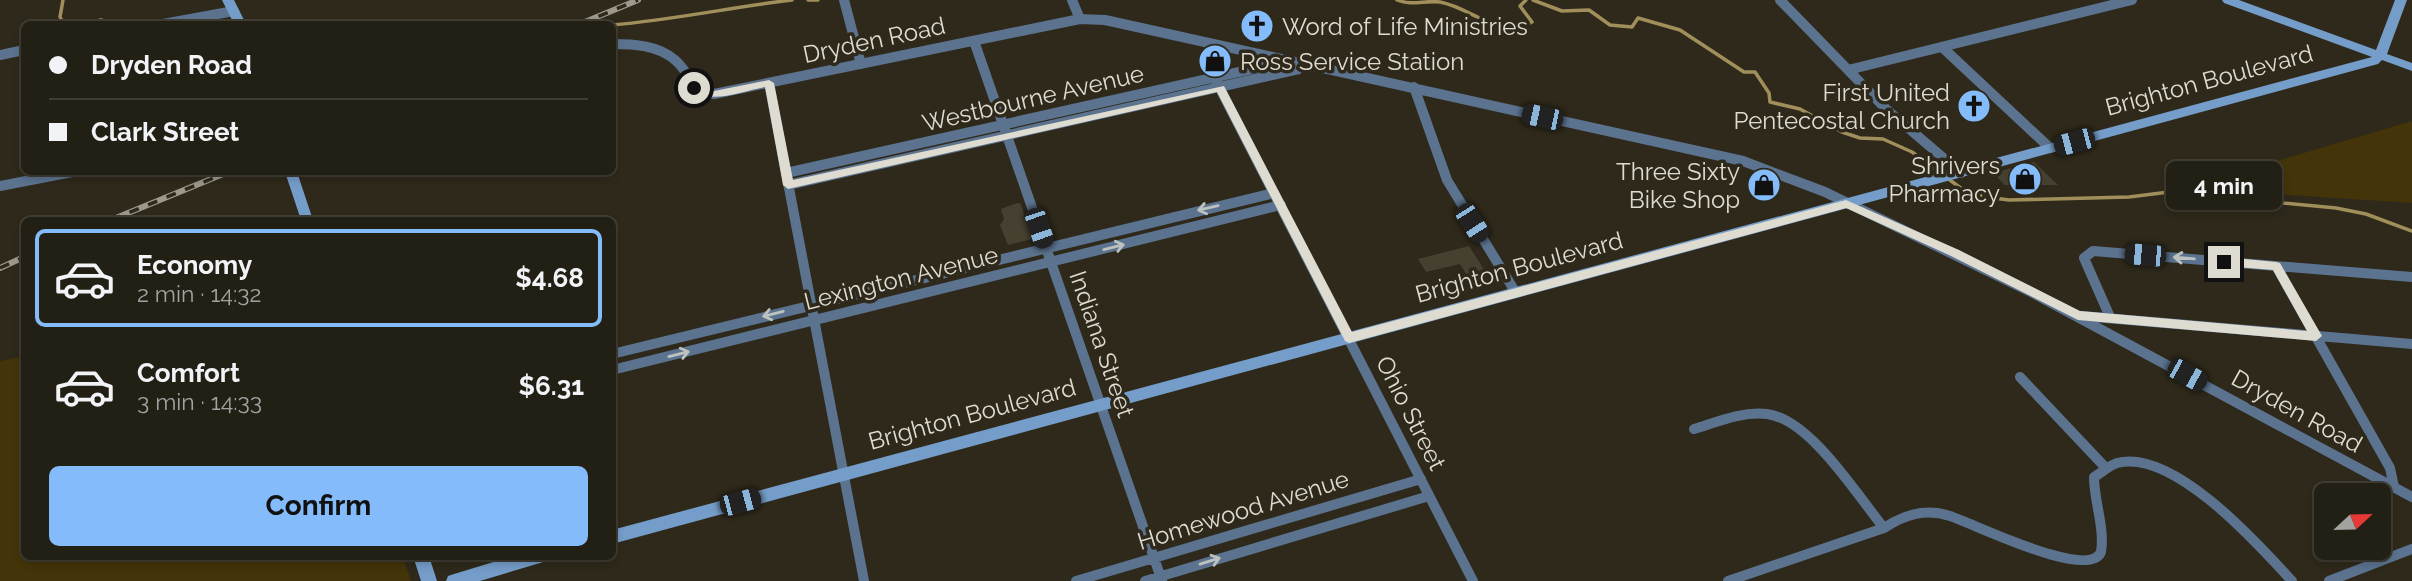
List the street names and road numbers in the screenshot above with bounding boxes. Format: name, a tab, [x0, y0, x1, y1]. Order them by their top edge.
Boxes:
street label: Dryden Road	[800, 11, 948, 69]
street label: Brighton Boulevard	[2102, 38, 2316, 122]
street label: Westbourne Avenue	[919, 58, 1147, 138]
street label: Brighton Boulevard	[1412, 225, 1626, 309]
street label: Lexington Avenue	[801, 240, 1001, 316]
street label: Indiana Street	[1063, 267, 1141, 421]
street label: Ohio Street	[1370, 351, 1452, 475]
street label: Dryden Road	[2227, 363, 2367, 459]
street label: Brighton Boulevard	[865, 372, 1079, 456]
street label: Homewood Avenue	[1134, 464, 1352, 556]

